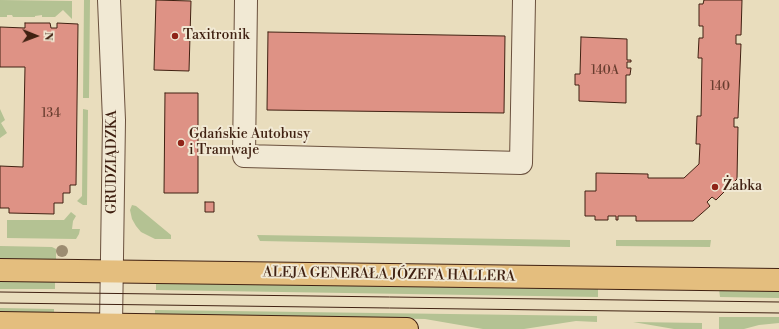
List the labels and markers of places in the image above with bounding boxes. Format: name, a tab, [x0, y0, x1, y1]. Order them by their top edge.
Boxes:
place label: Taxitronik	[183, 28, 250, 44]
marker: Taxitronik	[170, 31, 180, 41]
place label: Gdańskie Autobusy i Tramwaje	[189, 127, 310, 160]
marker: Gdańskie Autobusy i Tramwaje	[176, 138, 186, 148]
place label: Żabka	[723, 179, 762, 195]
marker: Żabka	[710, 182, 720, 192]

